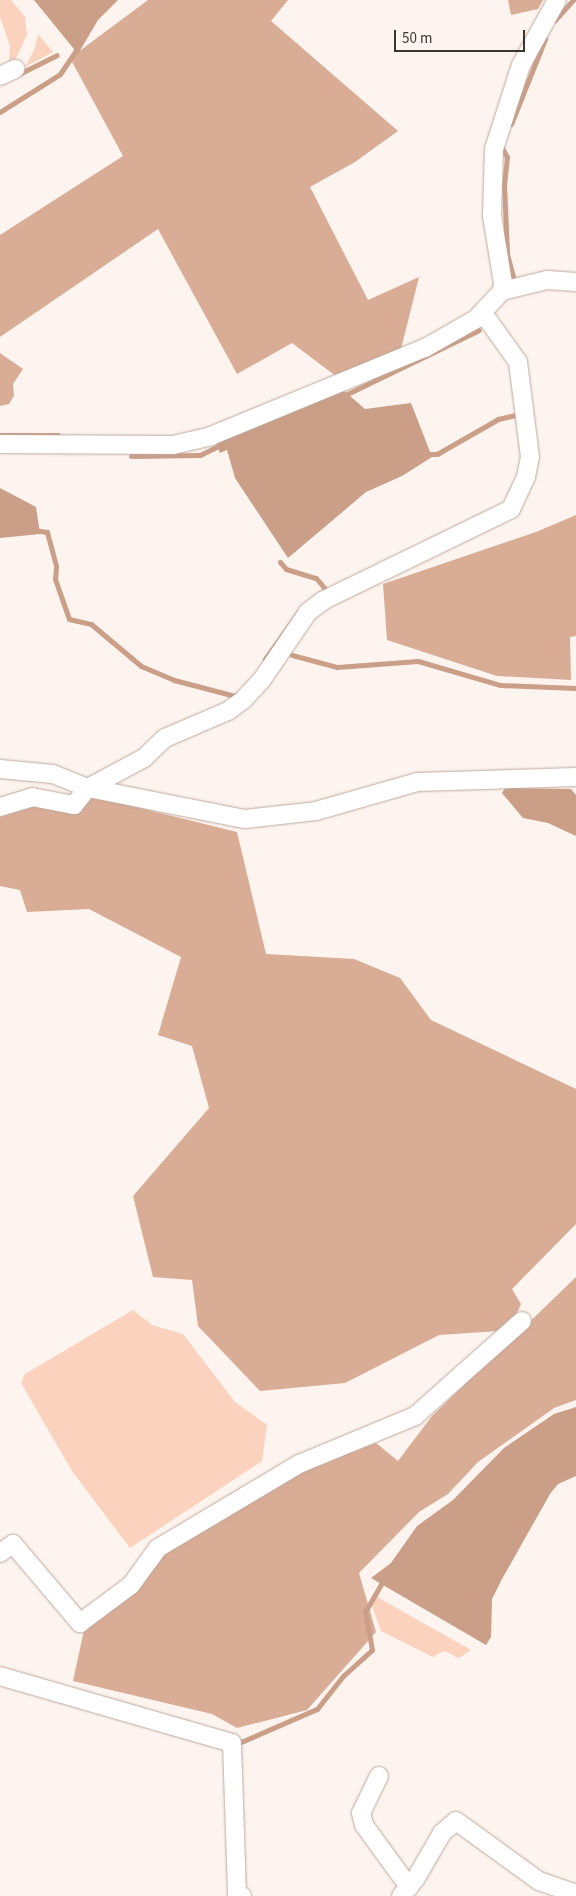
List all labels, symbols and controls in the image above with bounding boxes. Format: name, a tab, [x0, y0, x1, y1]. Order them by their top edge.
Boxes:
scale bar	[396, 20, 527, 52]
text: 50 m	[402, 28, 432, 49]

